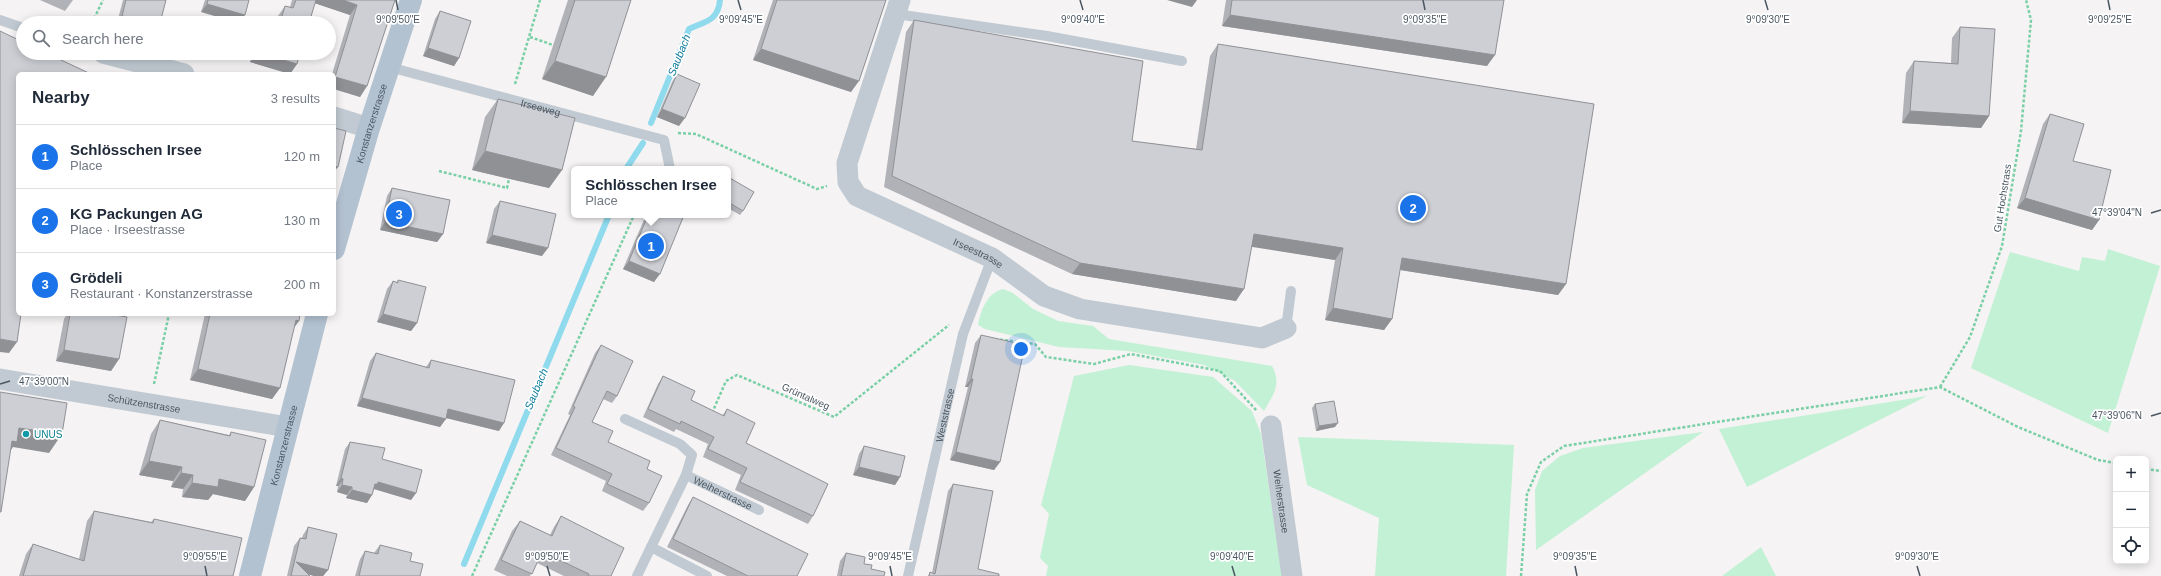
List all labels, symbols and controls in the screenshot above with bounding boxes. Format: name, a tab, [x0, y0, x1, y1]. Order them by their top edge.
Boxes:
text: 9°09'50"E	[376, 14, 420, 25]
text: 9°09'45"E	[719, 14, 763, 25]
text: 9°09'40"E	[1061, 14, 1105, 25]
text: 9°09'35"E	[1403, 14, 1447, 25]
text: 9°09'30"E	[1746, 14, 1790, 25]
text: 9°09'25"E	[2088, 14, 2132, 25]
search box	[16, 16, 336, 60]
icon: search	[30, 27, 52, 49]
text: Search here	[62, 30, 144, 47]
water label: Saubach	[665, 33, 693, 77]
street label: Konstanzerstrasse	[354, 82, 389, 165]
text: Nearby	[32, 88, 90, 107]
text: 3 results	[271, 91, 320, 106]
street label: Irseeweg	[520, 97, 562, 118]
text: Schlösschen Irsee	[70, 141, 202, 158]
text: 1	[41, 149, 49, 164]
text: 120 m	[284, 149, 320, 164]
text: Place	[70, 158, 103, 173]
street label: Gut Hochstrass	[1992, 163, 2013, 233]
popup	[571, 166, 731, 218]
text: Schlösschen Irsee	[585, 176, 717, 193]
text: Place	[585, 193, 618, 208]
pin: 2	[1400, 193, 1426, 223]
pin: 3	[386, 199, 412, 229]
text: KG Packungen AG	[70, 205, 203, 222]
text: 47°39'04"N	[2092, 207, 2142, 218]
text: 2	[41, 213, 49, 228]
text: 130 m	[284, 213, 320, 228]
text: Place · Irseestrasse	[70, 222, 185, 237]
pin: 1	[638, 231, 664, 261]
street label: Irseestrasse	[951, 236, 1005, 271]
text: Grödeli	[70, 269, 123, 286]
text: 3	[41, 277, 49, 292]
text: 200 m	[284, 277, 320, 292]
text: Restaurant · Konstanzerstrasse	[70, 286, 253, 301]
your location	[1011, 339, 1031, 359]
water label: Saubach	[522, 367, 550, 411]
text: 47°39'00"N	[19, 376, 69, 387]
street label: Grüntalweg	[780, 381, 831, 412]
street label: Weststrasse	[934, 387, 957, 443]
street label: Schützenstrasse	[107, 392, 182, 415]
street label: Konstanzerstrasse	[268, 403, 300, 487]
text: 47°39'06"N	[2092, 410, 2142, 421]
marker: UNUS	[21, 429, 31, 439]
place label: UNUS	[34, 429, 63, 440]
map controls	[2113, 456, 2149, 564]
button: +	[2113, 456, 2149, 492]
street label: Weiherstrasse	[1271, 469, 1291, 534]
street label: Weiherstrasse	[692, 474, 754, 512]
button: −	[2113, 492, 2149, 528]
button: locate	[2113, 528, 2149, 564]
text: 9°09'55"E	[183, 551, 227, 562]
text: 9°09'50"E	[525, 551, 569, 562]
text: 9°09'45"E	[868, 551, 912, 562]
text: 9°09'40"E	[1210, 551, 1254, 562]
text: 9°09'35"E	[1553, 551, 1597, 562]
text: 9°09'30"E	[1895, 551, 1939, 562]

